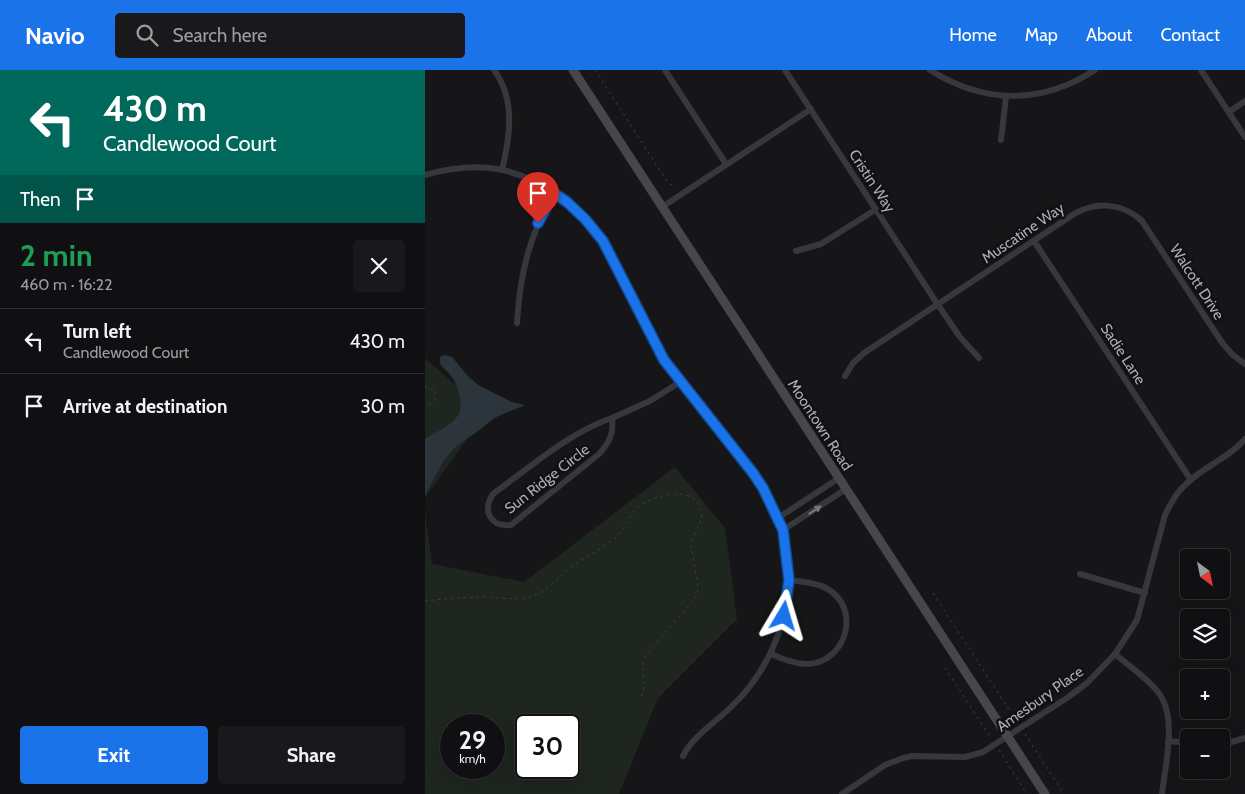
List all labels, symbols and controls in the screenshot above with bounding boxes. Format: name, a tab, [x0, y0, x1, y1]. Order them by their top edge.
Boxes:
search box	[115, 13, 465, 58]
text: Navio	[25, 21, 85, 50]
icon: search	[133, 21, 161, 49]
text: Search here	[173, 24, 267, 47]
text: Home	[949, 24, 997, 46]
text: Map	[1025, 24, 1058, 46]
text: About	[1086, 24, 1132, 46]
text: Contact	[1160, 24, 1220, 46]
text: 430 m	[103, 87, 207, 130]
icon: left	[20, 90, 85, 155]
text: Candlewood Court	[103, 130, 276, 157]
street label: Cristin Way	[845, 146, 899, 216]
pin	[517, 172, 559, 223]
icon: arrive	[524, 179, 552, 207]
icon: arrive	[71, 185, 99, 213]
text: Then	[20, 188, 61, 211]
street label: Muscatine Way	[978, 199, 1068, 267]
text: 2 min	[20, 237, 92, 274]
button: close	[353, 240, 405, 292]
street label: Walcott Drive	[1166, 241, 1228, 323]
text: 460 m · 16:22	[20, 275, 113, 294]
text: Turn left	[63, 320, 131, 343]
street label: Sadie Lane	[1097, 320, 1150, 388]
icon: left	[20, 327, 48, 355]
text: 430 m	[350, 330, 405, 353]
text: Candlewood Court	[63, 343, 189, 362]
street label: Moontown Road	[784, 376, 856, 474]
icon: arrive	[20, 392, 48, 420]
text: Arrive at destination	[63, 395, 227, 418]
text: 30 m	[361, 395, 405, 418]
street label: Sun Ridge Circle	[501, 440, 593, 518]
one-way arrow	[808, 505, 821, 514]
north arrow	[1180, 549, 1230, 599]
map controls	[1180, 549, 1230, 779]
position arrow	[757, 589, 809, 641]
button: layers	[1180, 609, 1230, 659]
street label: Amesbury Place	[993, 662, 1087, 736]
button: +	[1180, 669, 1230, 719]
speed limit sign: 30	[515, 714, 580, 779]
text: 29	[459, 725, 486, 755]
button: Exit	[20, 726, 208, 784]
button: Share	[218, 726, 405, 784]
button: −	[1180, 729, 1230, 779]
text: km/h	[459, 751, 486, 766]

